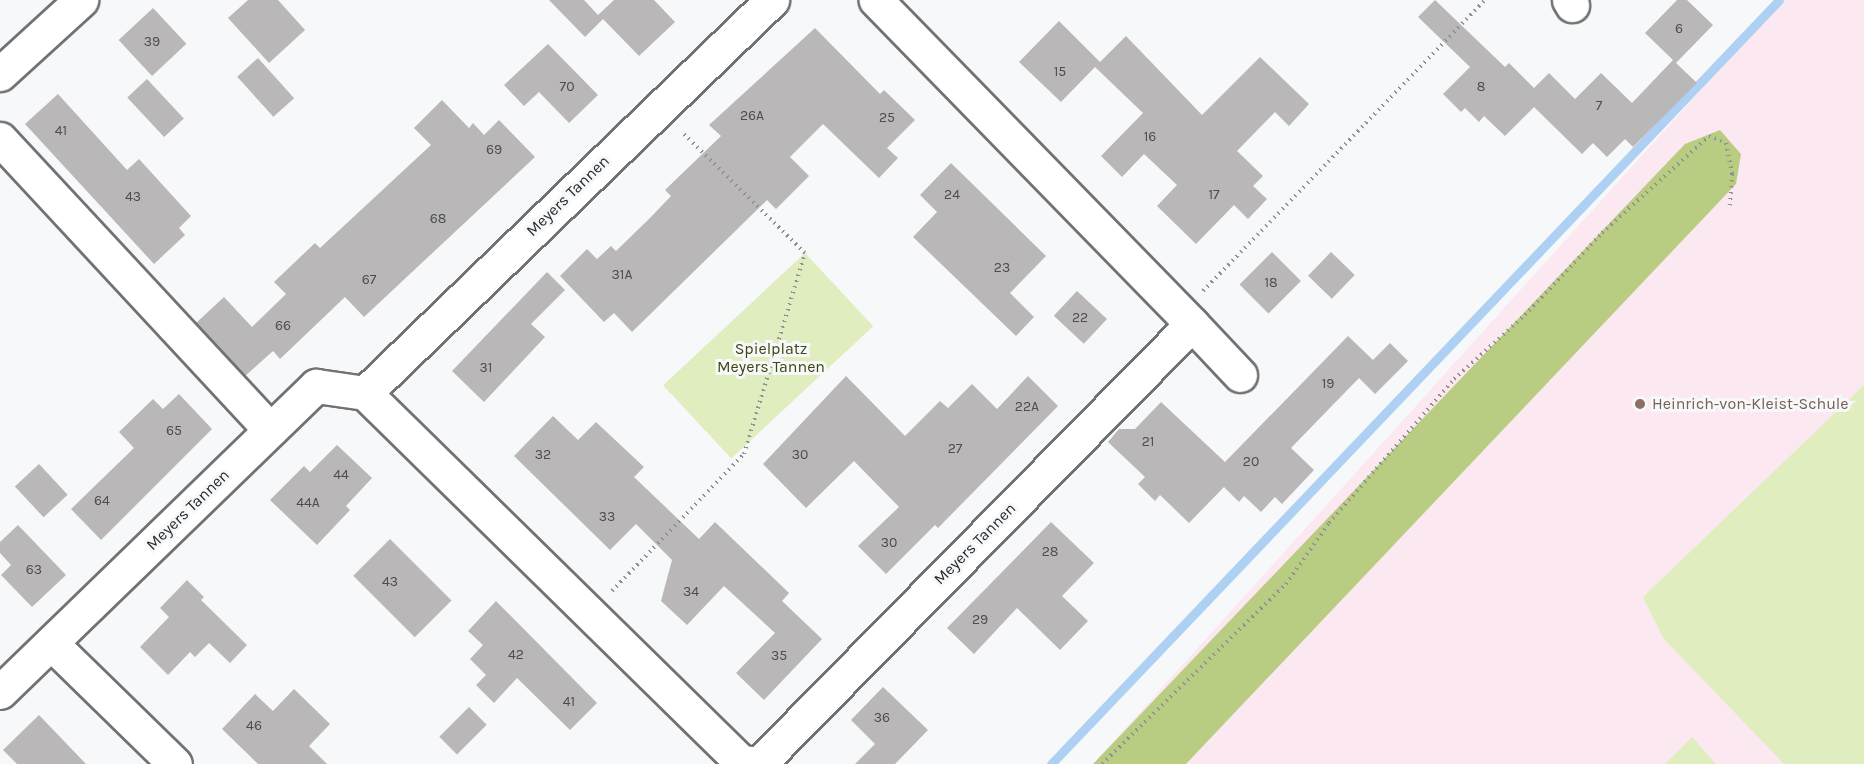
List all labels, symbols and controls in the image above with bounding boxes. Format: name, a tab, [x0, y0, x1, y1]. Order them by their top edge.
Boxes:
house number: 6	[1675, 21, 1683, 37]
house number: 39	[144, 34, 160, 50]
house number: 15	[1054, 64, 1066, 80]
house number: 70	[560, 79, 574, 95]
house number: 8	[1477, 79, 1485, 95]
house number: 7	[1596, 98, 1602, 114]
house number: 26A	[740, 108, 764, 124]
house number: 25	[879, 110, 895, 126]
house number: 41	[55, 123, 67, 139]
house number: 16	[1144, 129, 1156, 145]
house number: 69	[486, 142, 502, 158]
street label: Meyers Tannen	[522, 152, 614, 240]
house number: 24	[944, 187, 960, 203]
house number: 17	[1208, 187, 1220, 203]
house number: 43	[125, 189, 141, 205]
house number: 68	[430, 211, 446, 227]
house number: 23	[994, 260, 1010, 276]
house number: 31A	[612, 267, 632, 283]
house number: 67	[362, 272, 376, 288]
house number: 18	[1264, 275, 1278, 291]
house number: 22	[1072, 310, 1088, 326]
house number: 66	[275, 318, 291, 334]
park label: Spielplatz Meyers Tannen	[717, 339, 825, 377]
house number: 31	[480, 360, 492, 376]
house number: 19	[1322, 376, 1334, 392]
place label: Heinrich-von-Kleist-Schule	[1652, 394, 1849, 414]
marker: Heinrich-von-Kleist-Schule	[1633, 397, 1647, 411]
house number: 22A	[1015, 399, 1039, 415]
house number: 65	[166, 423, 182, 439]
house number: 21	[1142, 434, 1154, 450]
house number: 27	[948, 441, 962, 457]
house number: 32	[535, 447, 551, 463]
house number: 30	[792, 447, 808, 463]
house number: 20	[1243, 454, 1259, 470]
street label: Meyers Tannen	[142, 466, 234, 554]
house number: 44	[333, 467, 349, 483]
house number: 64	[94, 493, 110, 509]
house number: 44A	[296, 495, 320, 511]
street label: Meyers Tannen	[930, 499, 1020, 589]
house number: 33	[599, 509, 615, 525]
house number: 30	[881, 535, 897, 551]
house number: 28	[1042, 544, 1058, 560]
house number: 63	[26, 562, 42, 578]
house number: 43	[382, 574, 398, 590]
house number: 34	[683, 584, 699, 600]
house number: 29	[972, 612, 988, 628]
house number: 42	[508, 647, 524, 663]
house number: 35	[771, 648, 787, 664]
house number: 41	[563, 694, 575, 710]
house number: 36	[874, 710, 890, 726]
house number: 46	[246, 718, 262, 734]

